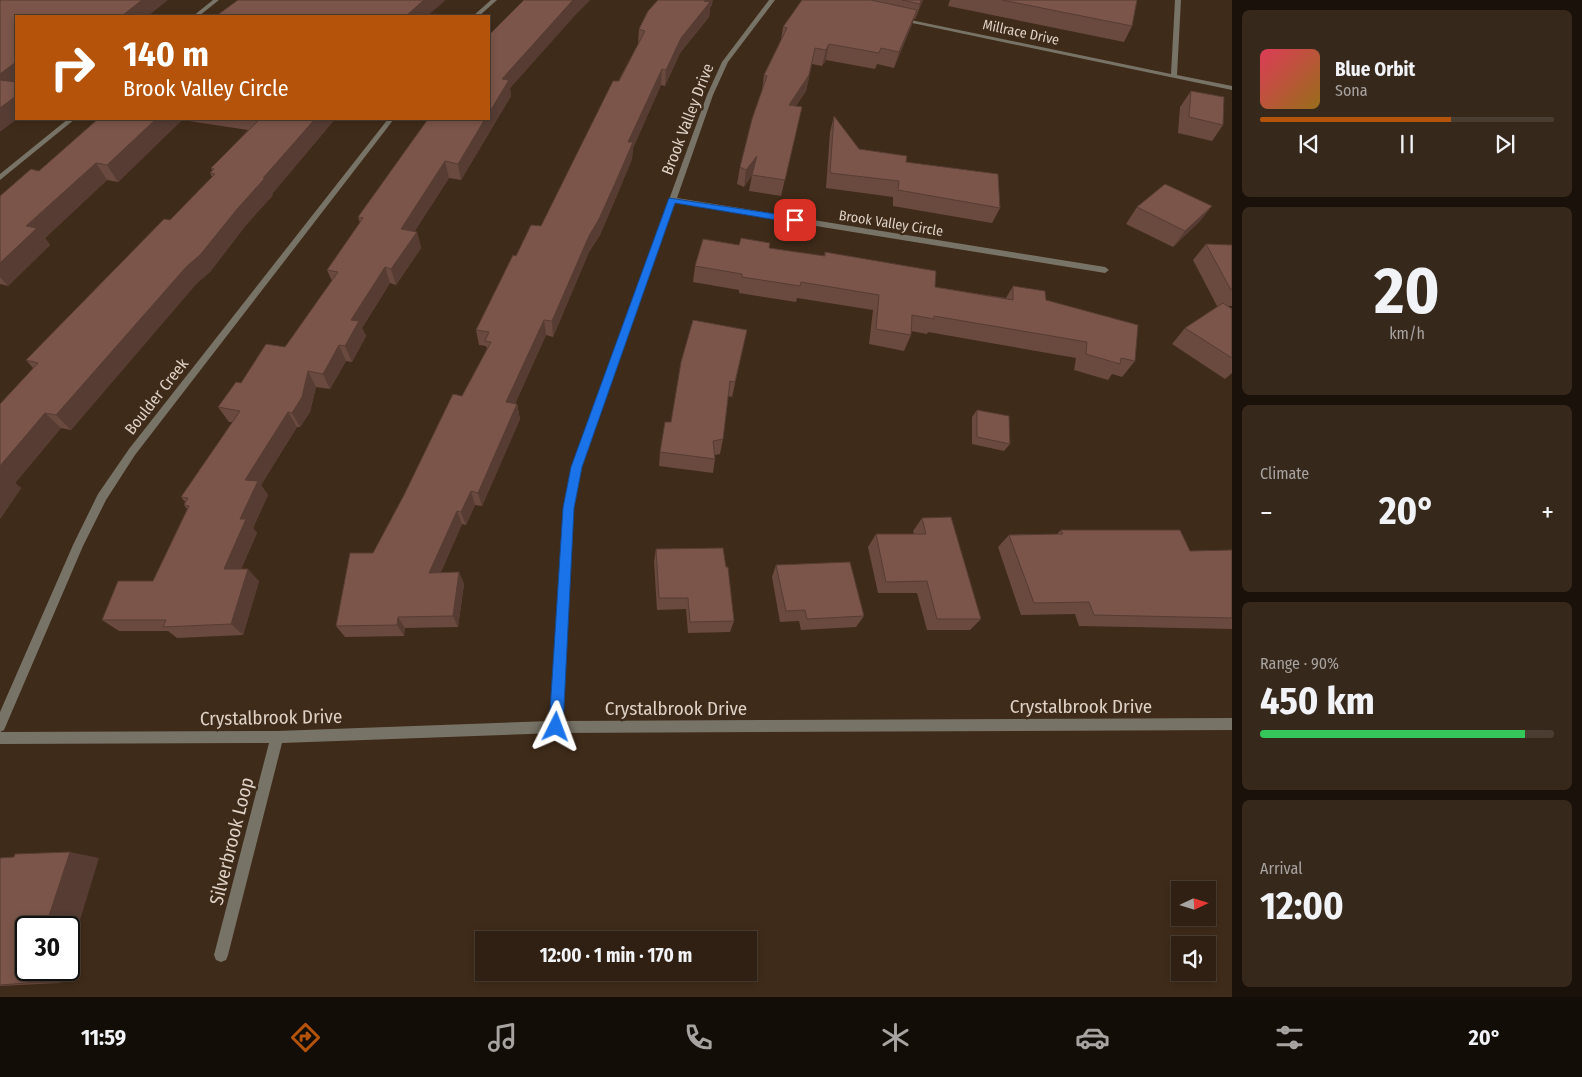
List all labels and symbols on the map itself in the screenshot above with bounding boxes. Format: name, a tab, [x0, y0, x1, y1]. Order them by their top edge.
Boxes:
street label: Millrace Drive	[981, 16, 1061, 49]
street label: Brook Valley Drive	[657, 61, 718, 178]
pin	[774, 199, 816, 241]
street label: Brook Valley Circle	[838, 207, 944, 240]
street label: Boulder Creek	[121, 354, 192, 438]
street label: Crystalbrook Drive	[1010, 695, 1152, 718]
street label: Crystalbrook Drive	[605, 697, 747, 720]
position arrow	[529, 700, 581, 752]
street label: Crystalbrook Drive	[200, 705, 342, 730]
street label: Silverbrook Loop	[204, 775, 258, 907]
north arrow	[1171, 881, 1216, 926]
speed limit sign: 30	[15, 916, 80, 981]

